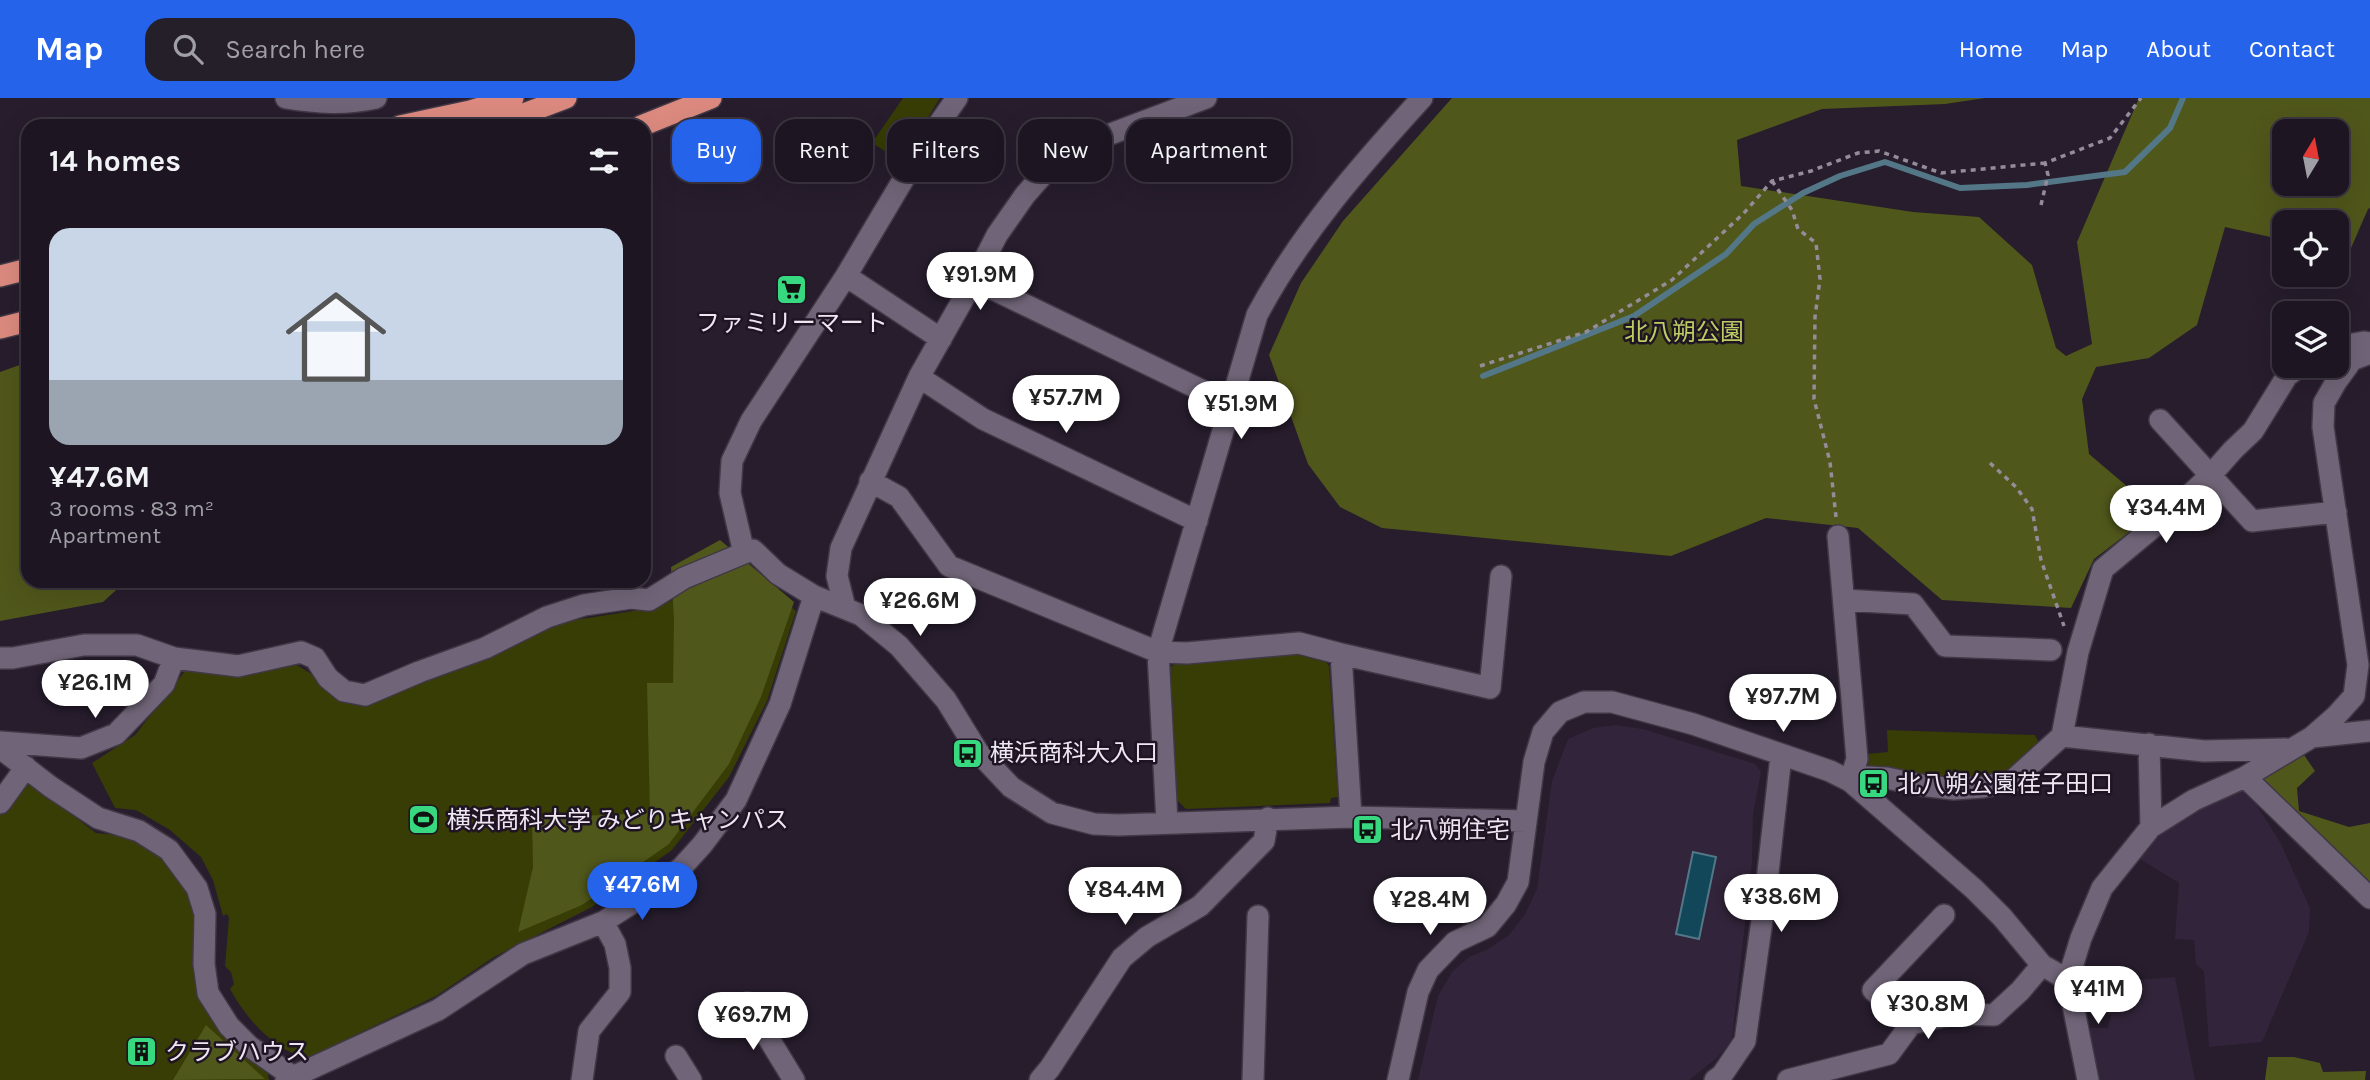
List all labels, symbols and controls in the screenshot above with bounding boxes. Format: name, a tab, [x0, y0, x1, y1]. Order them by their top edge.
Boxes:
search box	[145, 18, 635, 81]
text: Map	[35, 30, 103, 68]
icon: search	[169, 30, 207, 68]
text: Search here	[225, 34, 365, 65]
text: Home	[1959, 35, 2023, 63]
text: Map	[2061, 35, 2108, 63]
text: About	[2146, 35, 2211, 63]
text: Contact	[2249, 35, 2335, 63]
chip: Buy	[672, 119, 761, 182]
chip: Rent	[775, 119, 873, 182]
chip: Filters	[887, 119, 1004, 182]
chip: New	[1018, 119, 1112, 182]
chip: Apartment	[1126, 119, 1291, 182]
north arrow	[2272, 119, 2348, 196]
map controls	[2272, 119, 2349, 378]
icon: filters	[585, 142, 623, 180]
text: 14 homes	[49, 143, 181, 179]
button: locate	[2272, 210, 2349, 287]
pin: ¥91.9M	[923, 252, 1037, 312]
text: ¥91.9M	[943, 261, 1017, 288]
supermarket icon: ファミリーマート	[775, 272, 809, 306]
icon: home	[273, 274, 399, 400]
button: layers	[2272, 301, 2349, 378]
place label: ファミリーマート	[696, 309, 888, 337]
park label: 北八朔公園	[1624, 318, 1744, 346]
pin: ¥57.7M	[1009, 376, 1123, 435]
pin: ¥51.9M	[1184, 382, 1298, 441]
text: ¥57.7M	[1029, 384, 1103, 411]
text: ¥51.9M	[1204, 390, 1278, 417]
text: ¥47.6M	[49, 459, 150, 495]
pin: ¥34.4M	[2109, 486, 2223, 545]
text: ¥34.4M	[2126, 494, 2206, 521]
text: 3 rooms · 83 m²	[49, 495, 214, 522]
text: Apartment	[49, 522, 161, 549]
pin: ¥26.6M	[863, 578, 977, 638]
text: ¥26.6M	[880, 587, 960, 614]
pin: ¥26.1M	[38, 660, 152, 720]
text: ¥26.1M	[58, 669, 132, 696]
pin: ¥97.7M	[1726, 674, 1840, 734]
text: ¥97.7M	[1745, 683, 1821, 710]
bus stop icon: 横浜商科大入口	[950, 736, 984, 770]
place label: 横浜商科大入口	[990, 739, 1158, 767]
bus stop icon: 北八朔公園荏子田口	[1857, 767, 1891, 801]
place label: 北八朔公園荏子田口	[1897, 770, 2113, 798]
sports icon: 横浜商科大学 みどりキャンパス	[407, 803, 441, 837]
place label: 横浜商科大学 みどりキャンパス	[447, 806, 789, 834]
bus stop icon: 北八朔住宅	[1350, 813, 1384, 847]
place label: 北八朔住宅	[1390, 816, 1510, 844]
pin: ¥47.6M	[585, 862, 699, 922]
pin: ¥84.4M	[1068, 868, 1182, 927]
text: ¥47.6M	[603, 871, 681, 898]
pin: ¥38.6M	[1724, 874, 1838, 934]
text: ¥84.4M	[1085, 876, 1165, 903]
pin: ¥28.4M	[1373, 878, 1487, 937]
text: ¥38.6M	[1740, 883, 1822, 910]
text: ¥28.4M	[1389, 886, 1471, 913]
pin: ¥41M	[2057, 967, 2139, 1026]
text: ¥41M	[2070, 975, 2126, 1002]
pin: ¥30.8M	[1871, 982, 1985, 1041]
text: ¥30.8M	[1887, 990, 1969, 1017]
pin: ¥69.7M	[696, 992, 810, 1052]
text: ¥69.7M	[714, 1001, 792, 1028]
building icon: クラブハウス	[125, 1035, 159, 1069]
place label: クラブハウス	[165, 1038, 309, 1066]

